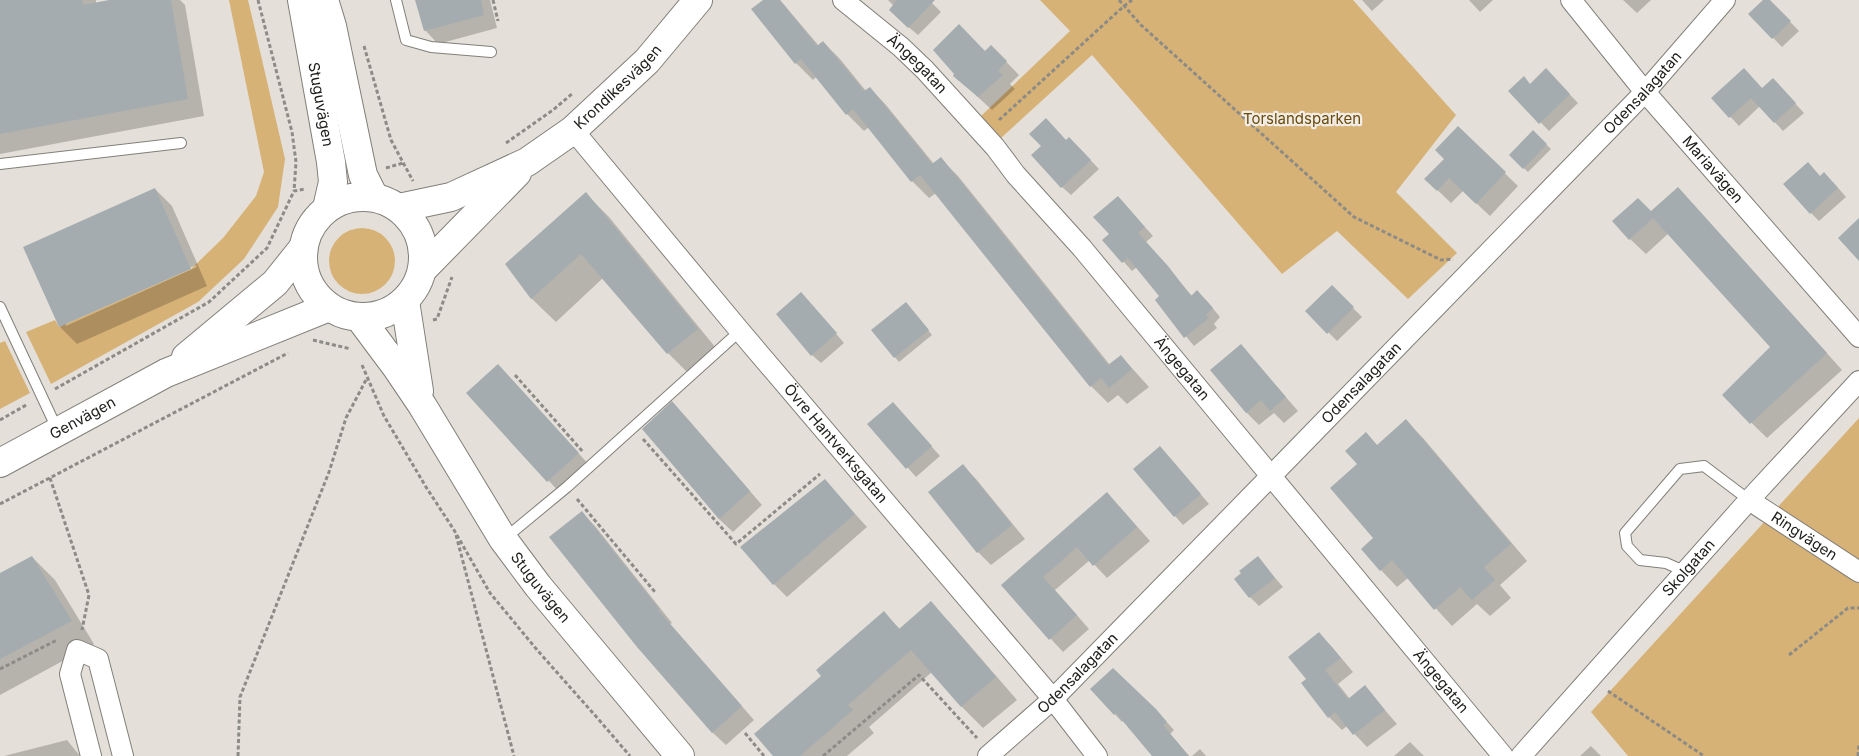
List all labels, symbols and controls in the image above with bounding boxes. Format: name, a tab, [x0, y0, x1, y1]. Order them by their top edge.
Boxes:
street label: Ängegatan	[884, 30, 952, 97]
street label: Krondikesvägen	[570, 41, 666, 133]
street label: Odensalagatan	[1599, 47, 1685, 138]
street label: Stuguvägen	[304, 61, 338, 148]
park label: Torslandsparken	[1243, 109, 1361, 128]
street label: Mariavägen	[1679, 132, 1748, 207]
street label: Ängegatan	[1150, 333, 1214, 404]
street label: Odensalagatan	[1317, 338, 1405, 428]
street label: Övre Hantverksgatan	[780, 380, 892, 507]
street label: Genvägen	[46, 392, 119, 443]
street label: Ringvägen	[1768, 507, 1841, 564]
street label: Skolgatan	[1658, 535, 1719, 600]
street label: Stuguvägen	[507, 548, 575, 626]
street label: Odensalagatan	[1033, 628, 1122, 717]
street label: Ängegatan	[1409, 645, 1473, 717]

